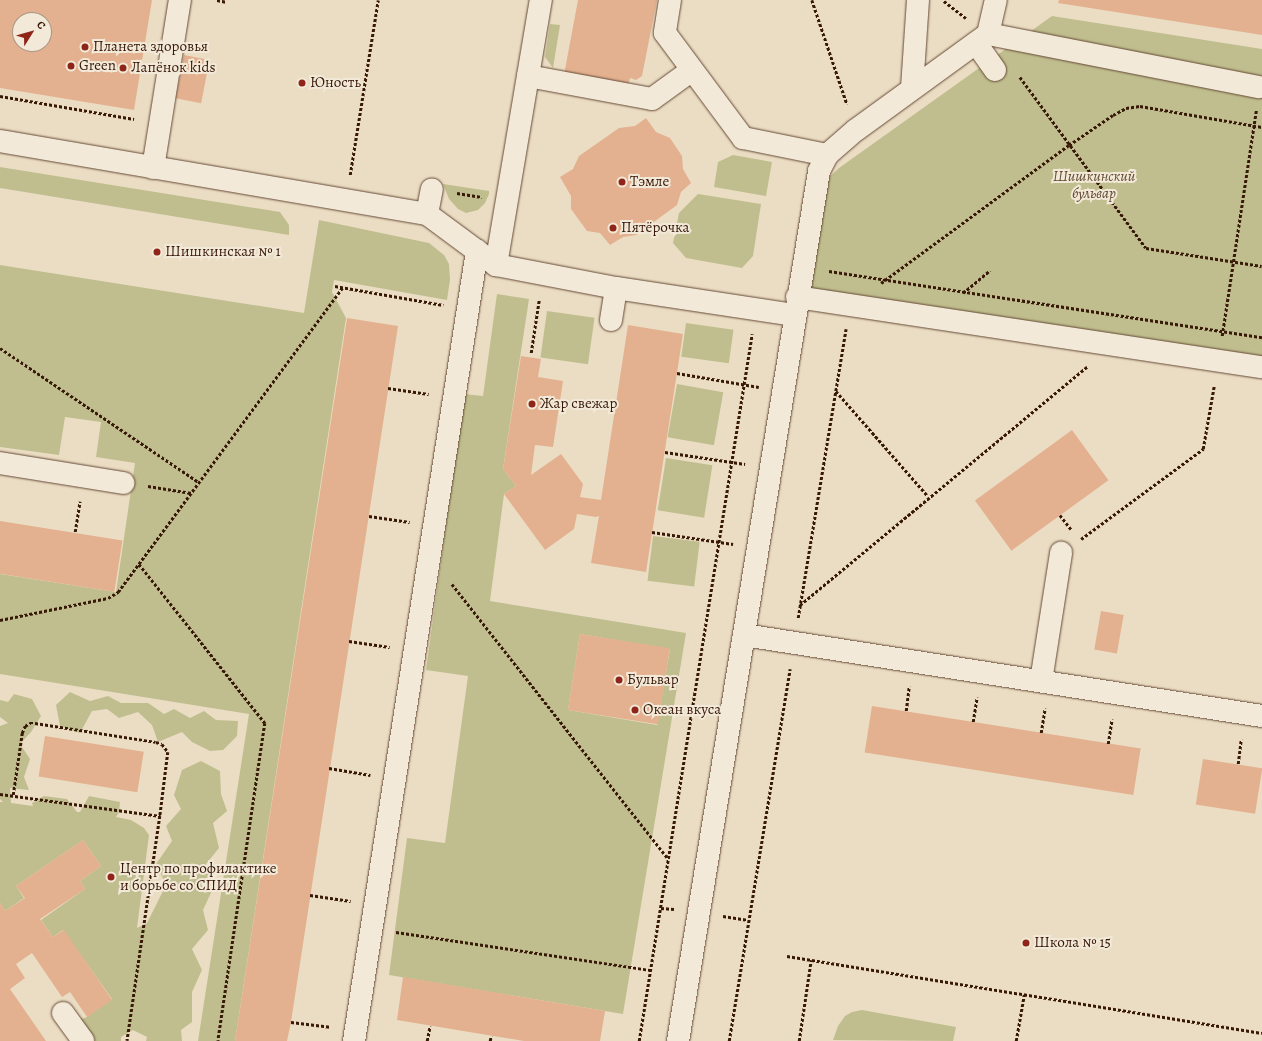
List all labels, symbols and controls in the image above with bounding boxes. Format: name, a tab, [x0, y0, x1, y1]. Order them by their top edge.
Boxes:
north arrow	[12, 12, 52, 52]
text: С	[33, 18, 49, 32]
place label: Планета здоровья	[93, 38, 208, 56]
marker: Планета здоровья	[80, 42, 90, 52]
place label: Green	[79, 57, 116, 75]
place label: Лапёнок kids	[131, 59, 216, 77]
marker: Green	[66, 61, 76, 71]
marker: Лапёнок kids	[118, 63, 128, 73]
place label: Юность	[310, 74, 361, 92]
marker: Юность	[297, 78, 307, 88]
park label: Шишкинский бульвар	[1053, 167, 1135, 202]
place label: Тэмле	[630, 173, 669, 191]
marker: Тэмле	[617, 177, 627, 187]
place label: Пятёрочка	[621, 219, 689, 237]
marker: Пятёрочка	[608, 223, 618, 233]
place label: Шишкинская № 1	[165, 243, 281, 261]
marker: Шишкинская № 1	[152, 247, 162, 257]
place label: Жар свежар	[540, 395, 617, 413]
marker: Жар свежар	[527, 399, 537, 409]
place label: Бульвар	[627, 671, 679, 689]
marker: Бульвар	[614, 675, 624, 685]
place label: Океан вкуса	[643, 701, 721, 719]
marker: Океан вкуса	[630, 705, 640, 715]
place label: Центр по профилактике и борьбе со СПИД	[120, 859, 277, 894]
marker: Центр по профилактике и борьбе со СПИД	[105, 871, 117, 883]
place label: Школа № 15	[1034, 934, 1111, 952]
marker: Школа № 15	[1021, 938, 1031, 948]

